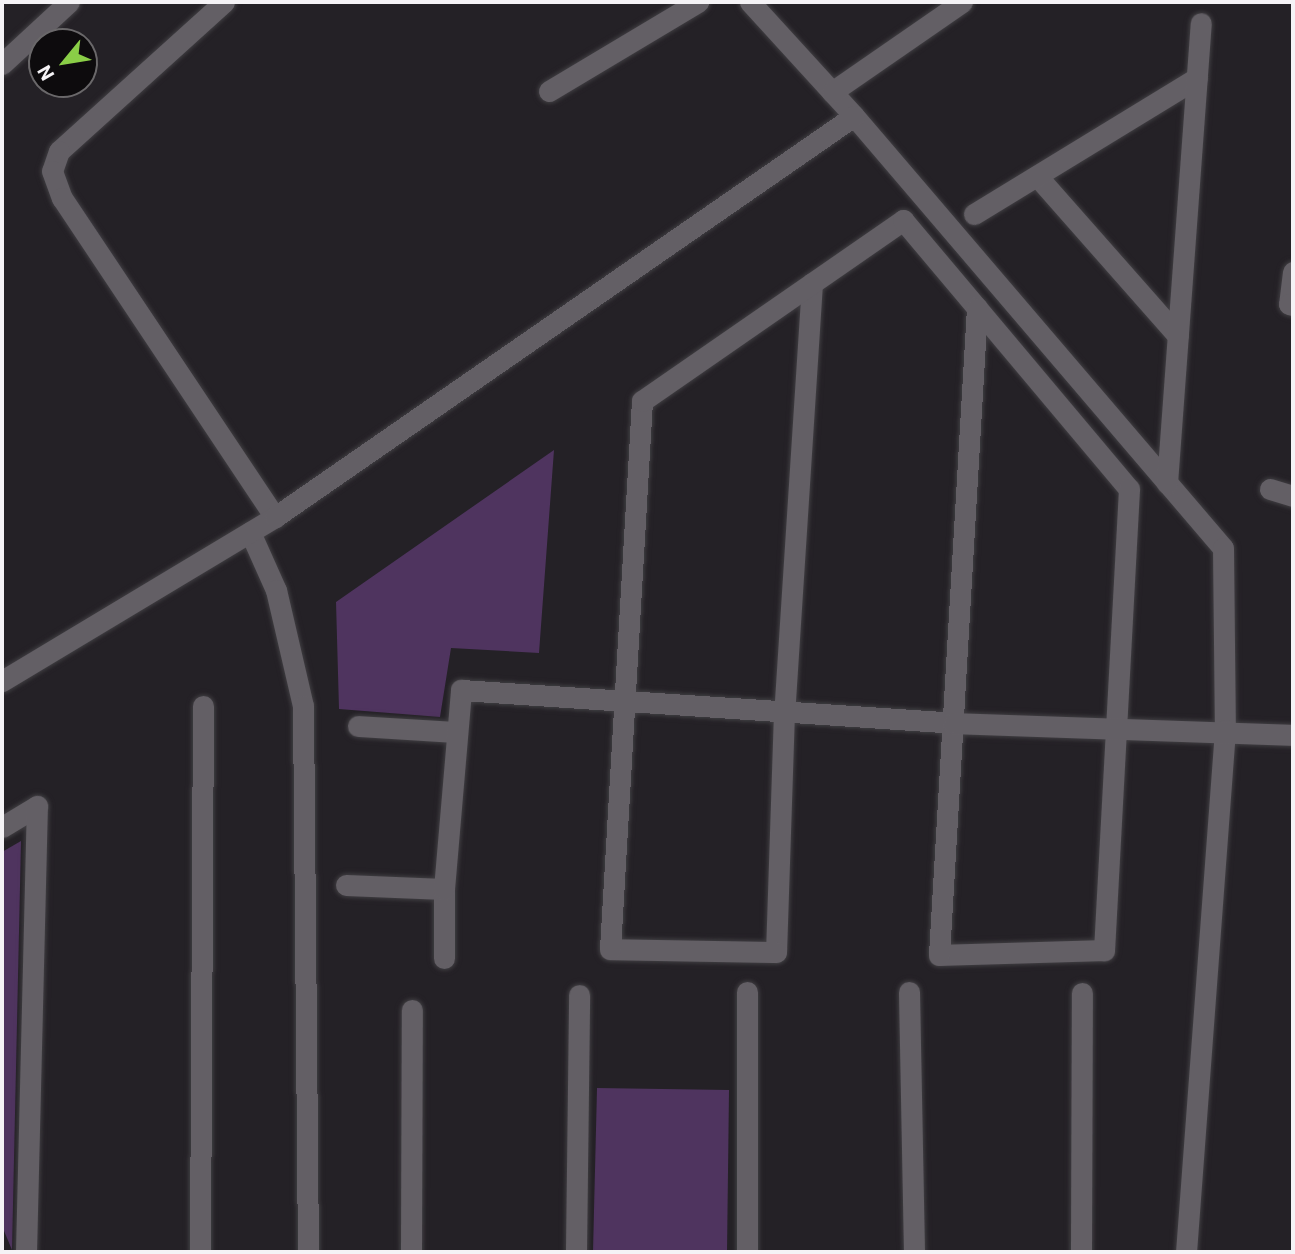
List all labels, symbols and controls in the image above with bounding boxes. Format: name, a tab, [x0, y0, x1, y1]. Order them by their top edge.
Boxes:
north arrow	[28, 28, 98, 98]
text: N	[33, 61, 59, 84]

